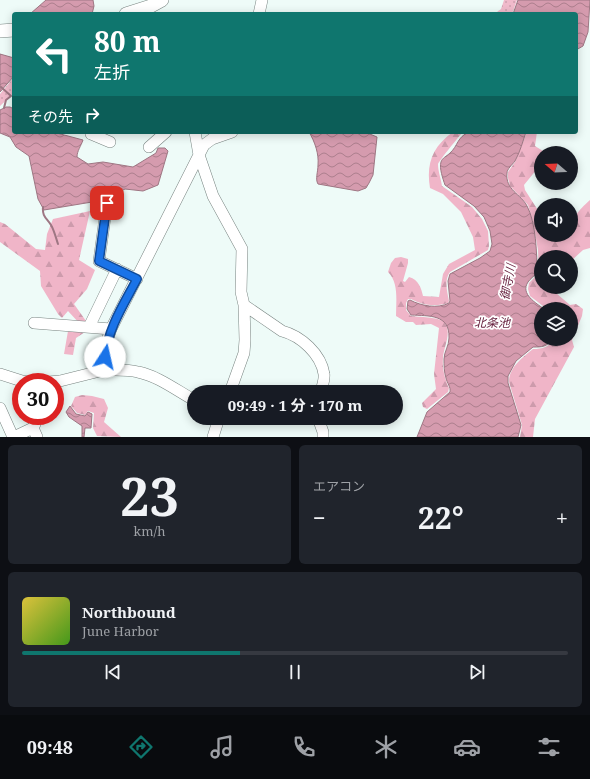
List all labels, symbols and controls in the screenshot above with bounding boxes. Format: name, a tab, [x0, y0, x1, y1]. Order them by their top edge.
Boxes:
text: 80 m	[94, 22, 161, 60]
icon: left	[28, 28, 80, 80]
text: 左折	[94, 60, 130, 84]
icon: right	[81, 104, 103, 126]
text: その先	[28, 106, 73, 126]
north arrow	[534, 146, 578, 190]
map controls	[534, 146, 578, 346]
pin	[90, 186, 124, 220]
icon: arrive	[96, 192, 118, 214]
button: sound	[534, 198, 578, 242]
button: search	[534, 250, 578, 294]
water label: 御寺川	[496, 261, 520, 301]
button: layers	[534, 302, 578, 346]
water label: 北条池	[474, 314, 511, 331]
position arrow	[84, 336, 126, 378]
speed limit sign: 30	[12, 373, 64, 425]
text: 09:49 · 1 分 · 170 m	[228, 395, 362, 415]
text: 23	[120, 460, 179, 531]
text: エアコン	[313, 477, 365, 495]
text: 22°	[418, 497, 464, 538]
text: −	[313, 502, 326, 532]
text: +	[556, 502, 568, 532]
text: km/h	[134, 522, 165, 540]
text: Northbound	[82, 602, 176, 622]
text: June Harbor	[82, 622, 159, 640]
icon: previous	[102, 661, 124, 683]
icon: pause	[284, 661, 306, 683]
icon: next	[466, 661, 488, 683]
icon: directions	[127, 733, 155, 761]
icon: music	[208, 733, 236, 761]
icon: phone	[290, 733, 318, 761]
icon: climate	[372, 733, 400, 761]
icon: car	[453, 733, 481, 761]
icon: filters	[535, 733, 563, 761]
text: 09:48	[27, 735, 73, 759]

